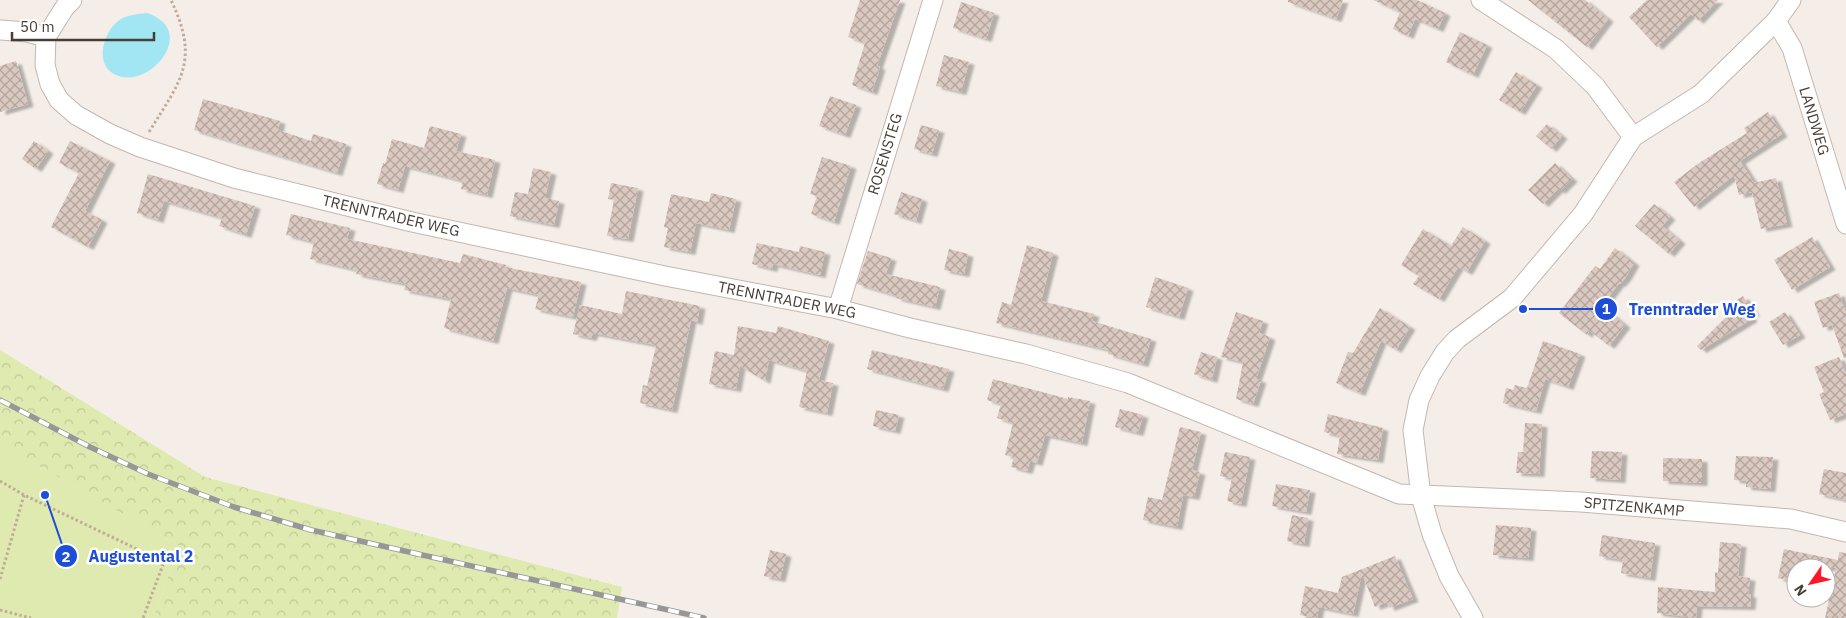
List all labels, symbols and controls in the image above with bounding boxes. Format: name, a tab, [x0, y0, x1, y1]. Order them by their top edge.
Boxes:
scale bar	[12, 10, 155, 42]
text: 50 m	[20, 17, 55, 36]
street label: LANDWEG	[1795, 84, 1834, 157]
street label: ROSENSTEG	[863, 111, 906, 197]
street label: TRENNTRADER WEG	[321, 190, 462, 241]
street label: TRENNTRADER WEG	[716, 277, 858, 322]
callout: Trenntrader Weg	[1594, 294, 1765, 325]
text: 1	[1601, 299, 1611, 318]
text: Trenntrader Weg	[1629, 299, 1755, 319]
street label: SPITZENKAMP	[1583, 493, 1685, 520]
callout: Augustental 2	[54, 541, 203, 572]
text: Augustental 2	[89, 546, 193, 566]
text: 2	[61, 547, 71, 566]
north arrow	[1786, 558, 1836, 608]
text: N	[1790, 581, 1811, 600]

